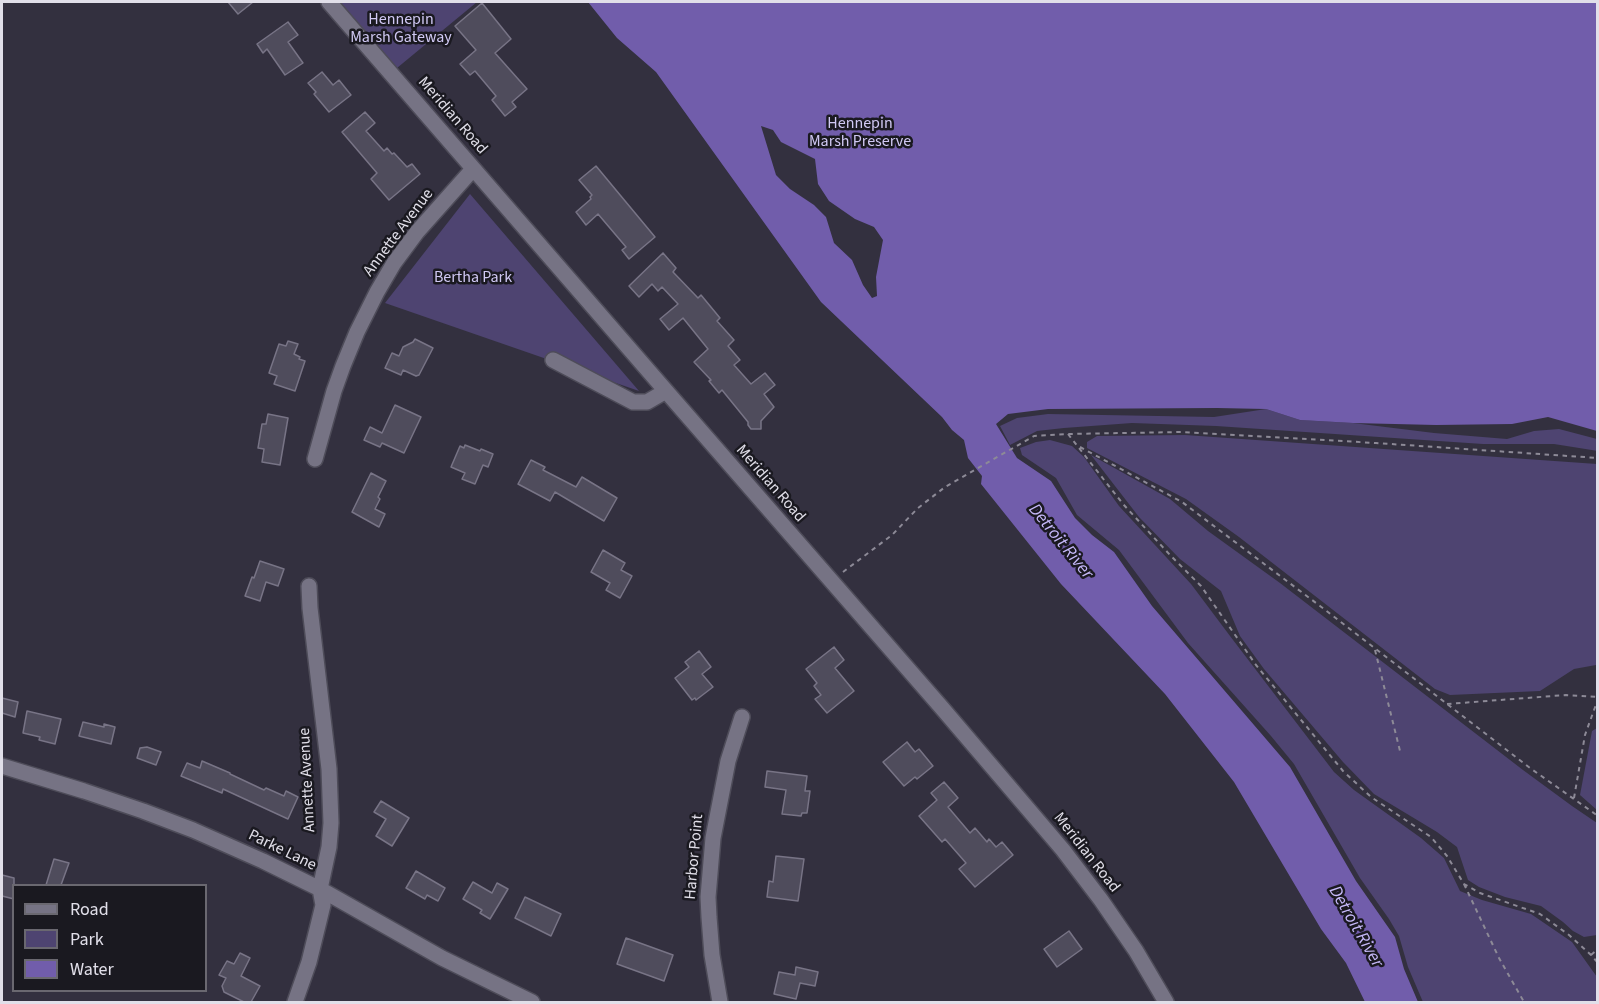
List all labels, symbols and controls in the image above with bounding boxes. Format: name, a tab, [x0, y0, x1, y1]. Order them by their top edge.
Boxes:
park label: Hennepin Marsh Gateway	[350, 10, 452, 48]
street label: Meridian Road	[413, 73, 491, 159]
park label: Hennepin Marsh Preserve	[809, 114, 911, 152]
street label: Annette Avenue	[360, 185, 438, 281]
park label: Bertha Park	[434, 268, 512, 288]
street label: Meridian Road	[731, 441, 809, 527]
water label: Detroit River	[1023, 500, 1097, 584]
street label: Annette Avenue	[296, 727, 320, 833]
street label: Meridian Road	[1049, 809, 1123, 897]
street label: Harbor Point	[682, 813, 708, 901]
street label: Parke Lane	[245, 826, 319, 876]
water label: Detroit River	[1323, 882, 1387, 972]
legend	[12, 884, 207, 992]
text: Road	[70, 897, 109, 922]
text: Park	[70, 927, 104, 952]
text: Water	[70, 957, 114, 982]

